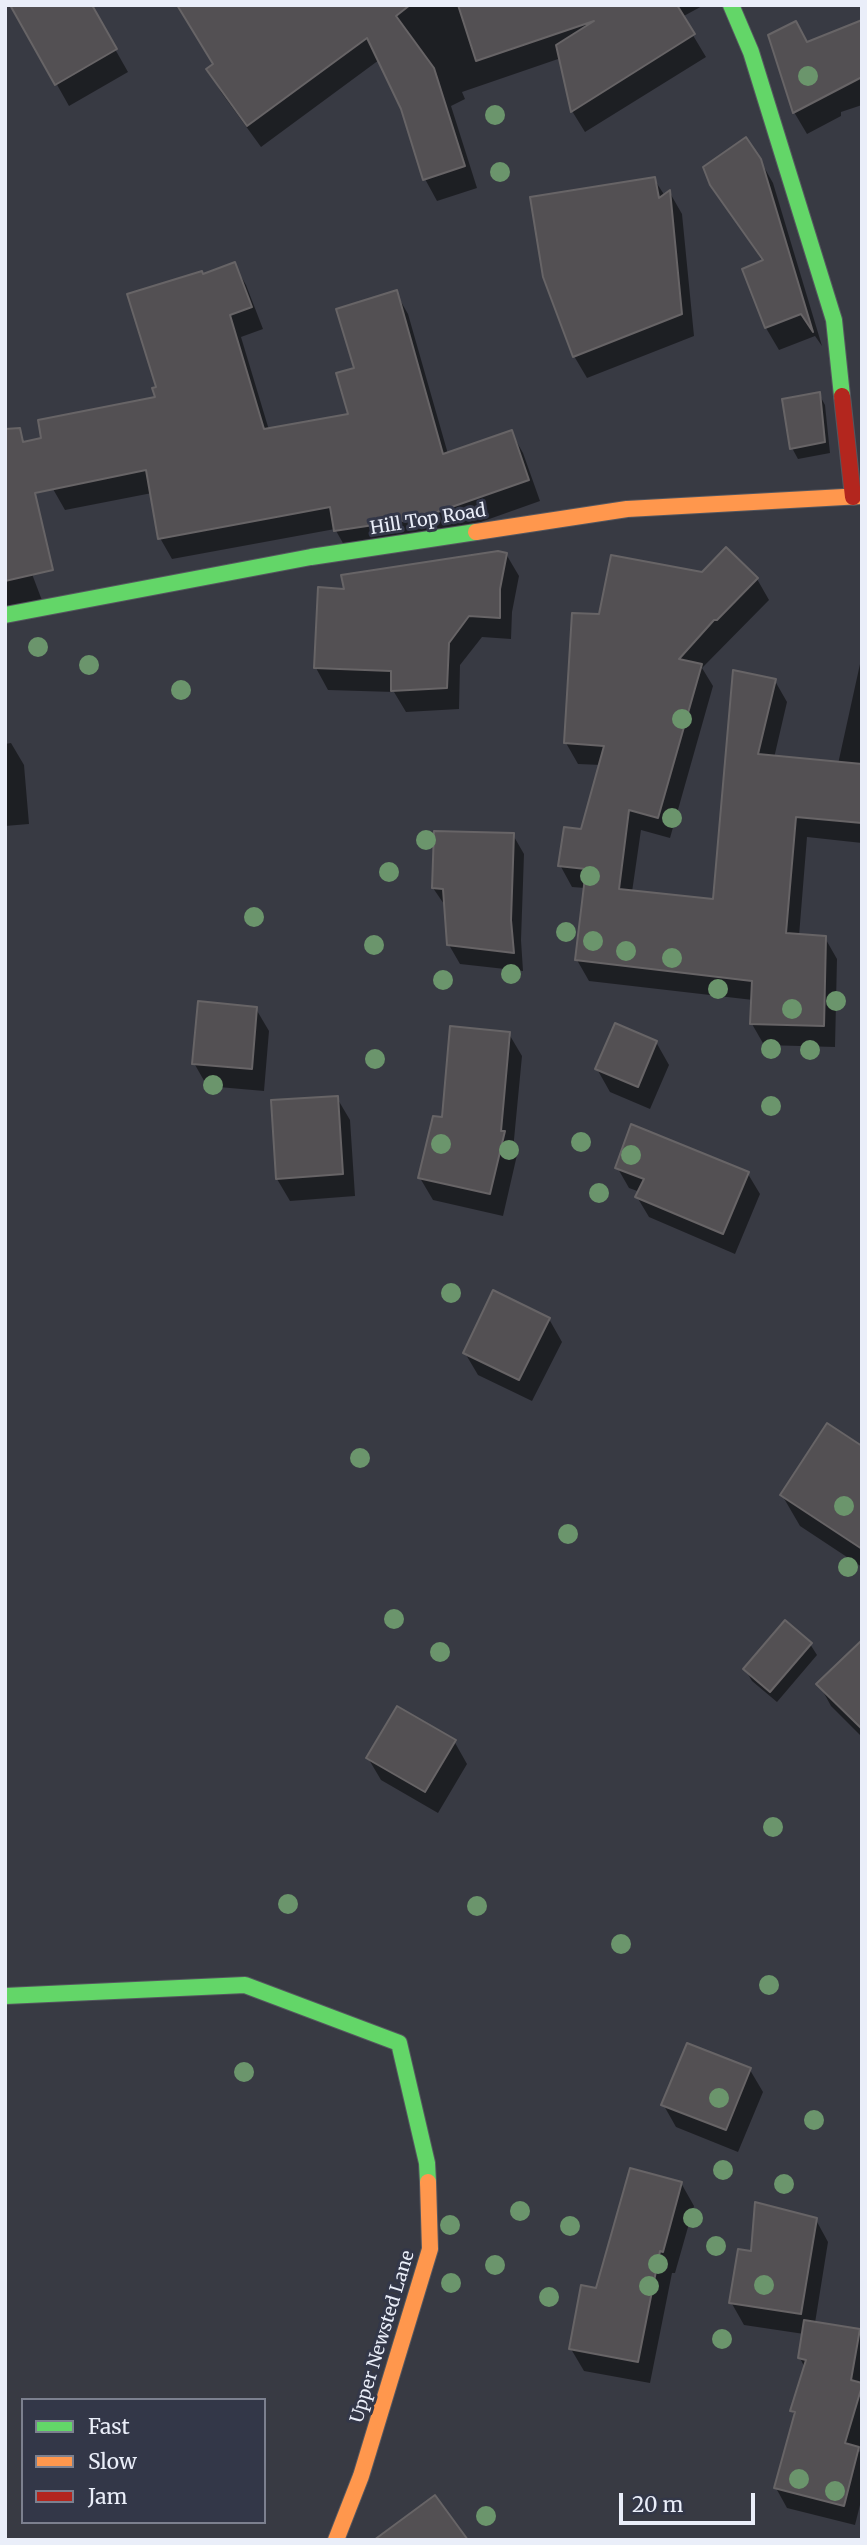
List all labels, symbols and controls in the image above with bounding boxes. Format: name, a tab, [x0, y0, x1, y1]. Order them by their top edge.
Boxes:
street label: Hill Top Road	[369, 500, 487, 540]
street label: Upper Newsted Lane	[346, 2248, 420, 2426]
legend	[21, 2398, 266, 2524]
text: Fast	[88, 2413, 130, 2440]
text: Slow	[88, 2448, 137, 2475]
scale bar	[622, 2478, 758, 2522]
text: Jam	[88, 2483, 127, 2510]
text: 20 m	[632, 2491, 683, 2518]

